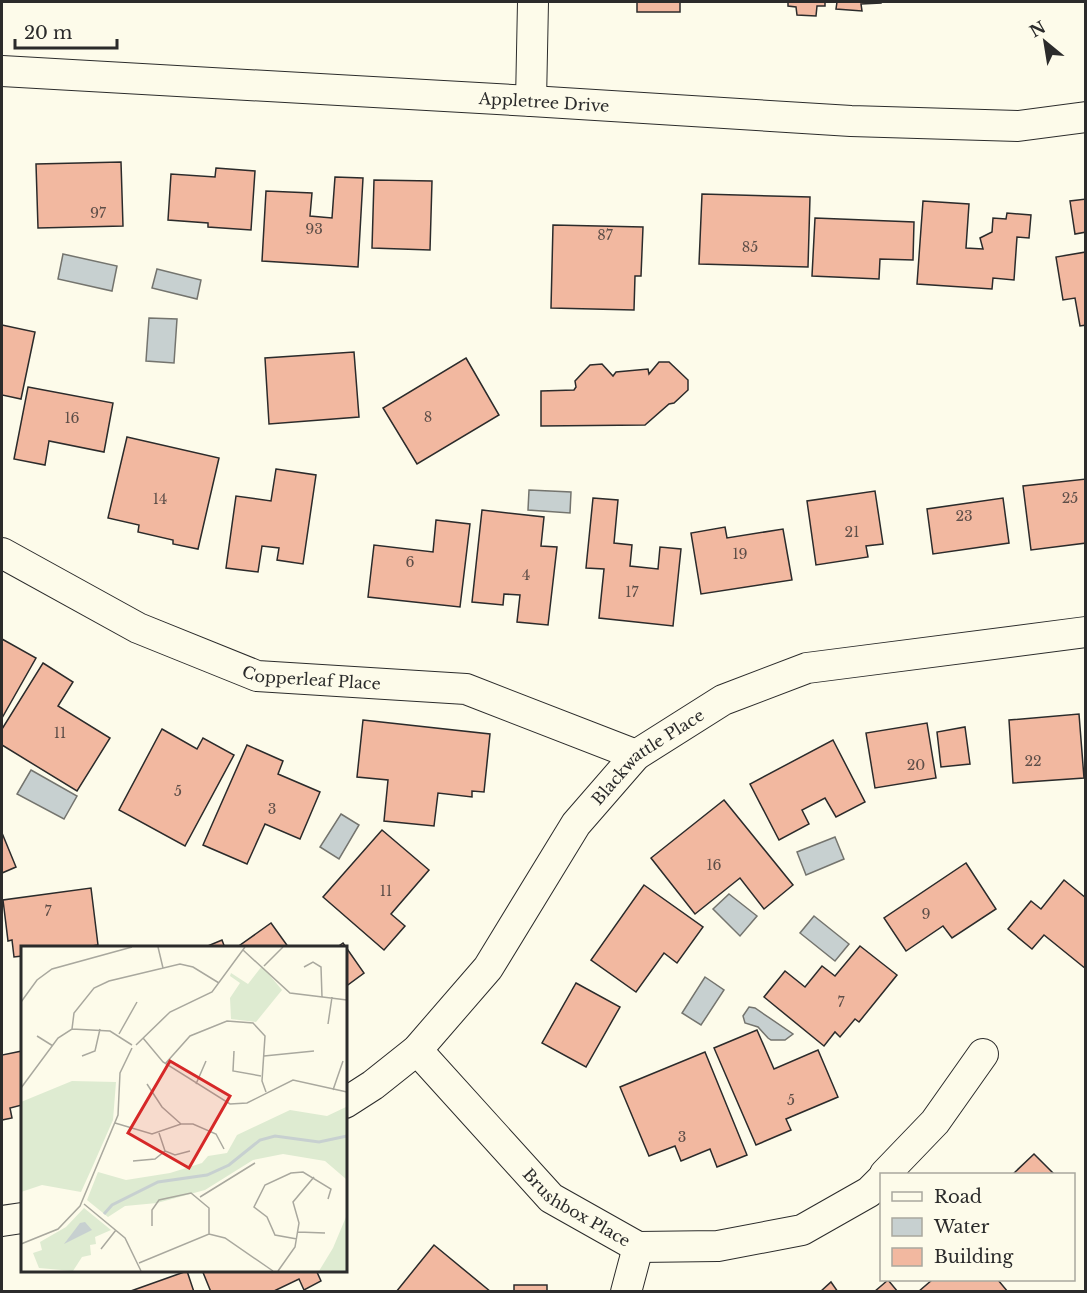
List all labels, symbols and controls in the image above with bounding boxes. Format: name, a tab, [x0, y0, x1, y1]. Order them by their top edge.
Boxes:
scale bar	[15, 12, 117, 50]
north arrow	[1015, 12, 1075, 72]
text: N	[1026, 17, 1049, 41]
text: 20 m	[24, 22, 72, 44]
street label: Appletree Drive	[477, 88, 610, 116]
house number: 97	[90, 204, 107, 222]
house number: 93	[305, 220, 323, 238]
house number: 87	[597, 226, 614, 244]
house number: 85	[742, 238, 758, 256]
house number: 8	[424, 408, 432, 426]
house number: 16	[64, 409, 80, 427]
house number: 25	[1062, 489, 1078, 507]
house number: 14	[153, 490, 167, 508]
house number: 23	[955, 507, 973, 525]
house number: 21	[845, 523, 859, 541]
house number: 19	[732, 545, 748, 563]
house number: 6	[405, 553, 415, 571]
house number: 4	[522, 566, 530, 584]
house number: 17	[625, 583, 640, 601]
street label: Copperleaf Place	[239, 661, 381, 694]
street label: Blackwattle Place	[587, 705, 708, 809]
house number: 11	[54, 724, 66, 742]
house number: 22	[1024, 752, 1042, 770]
house number: 20	[907, 756, 925, 774]
house number: 5	[174, 782, 182, 800]
house number: 3	[268, 800, 276, 818]
house number: 16	[706, 856, 722, 874]
house number: 11	[380, 882, 392, 900]
house number: 7	[44, 902, 52, 920]
house number: 9	[921, 905, 931, 923]
inset map	[21, 946, 346, 1272]
house number: 7	[837, 993, 845, 1011]
house number: 5	[787, 1091, 795, 1109]
house number: 3	[678, 1128, 686, 1146]
street label: Brushbox Place	[519, 1164, 634, 1251]
legend	[880, 1173, 1075, 1281]
text: Road	[934, 1186, 982, 1208]
text: Water	[933, 1216, 990, 1238]
text: Building	[934, 1246, 1013, 1268]

